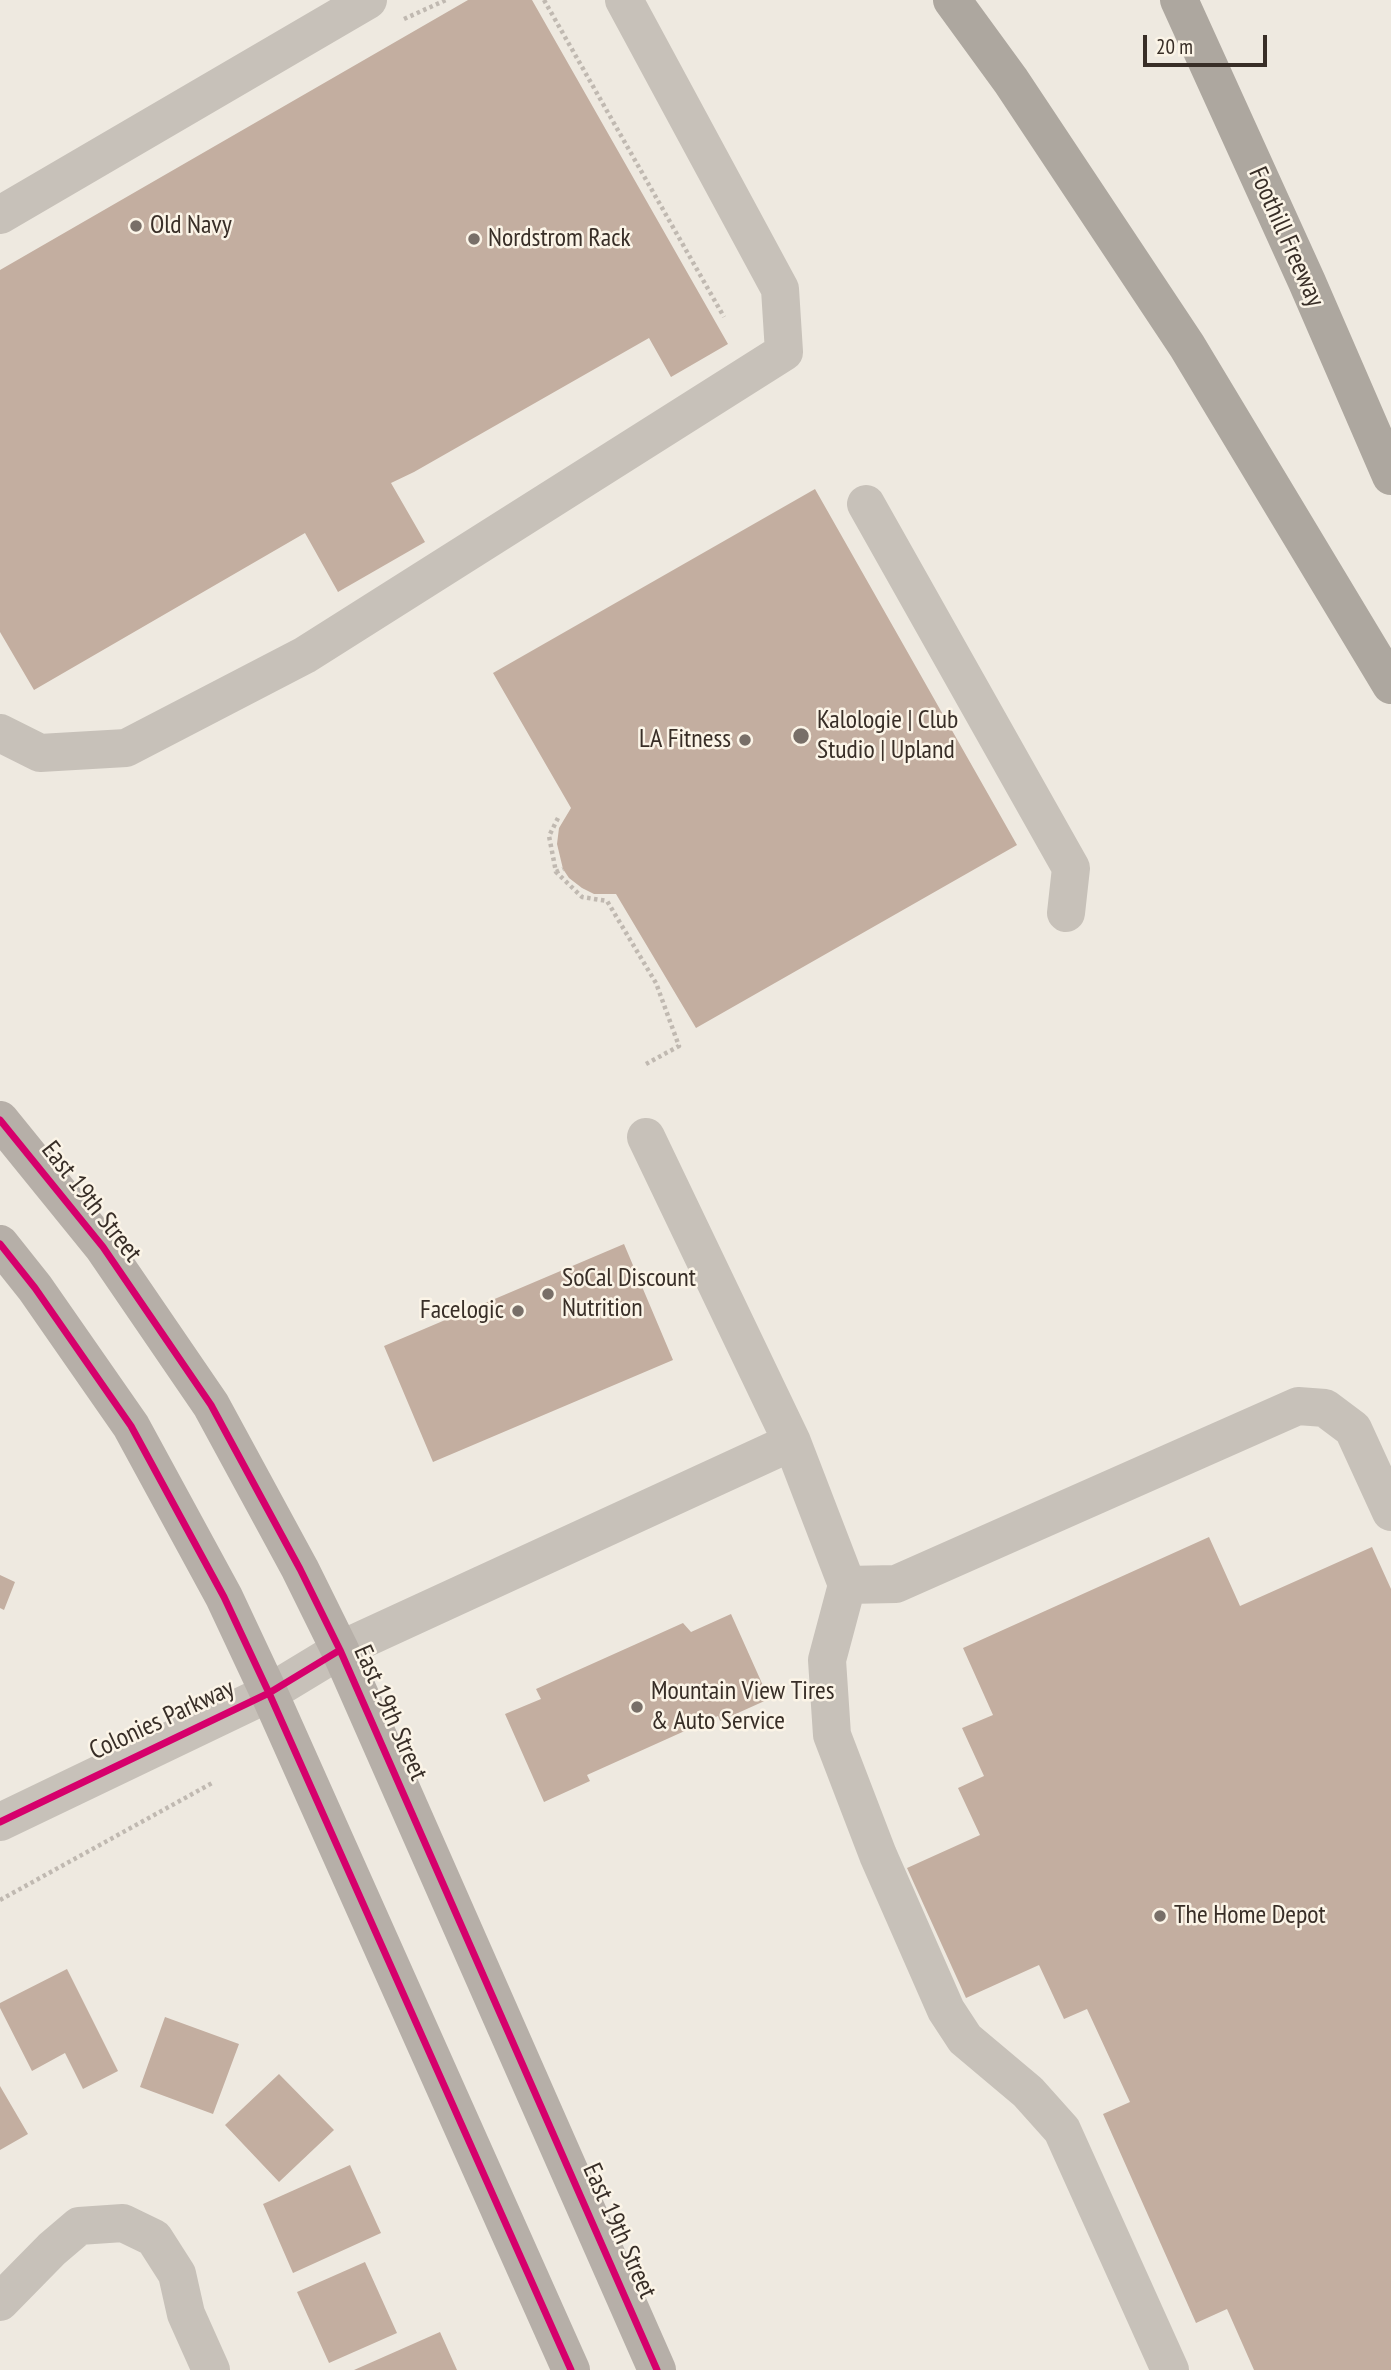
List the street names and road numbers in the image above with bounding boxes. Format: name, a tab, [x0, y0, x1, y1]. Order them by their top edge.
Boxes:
street label: Foothill Freeway	[1241, 162, 1331, 312]
street label: East 19th Street	[34, 1136, 148, 1268]
street label: East 19th Street	[346, 1641, 434, 1785]
street label: Colonies Parkway	[85, 1673, 239, 1767]
street label: East 19th Street	[575, 2159, 663, 2303]

